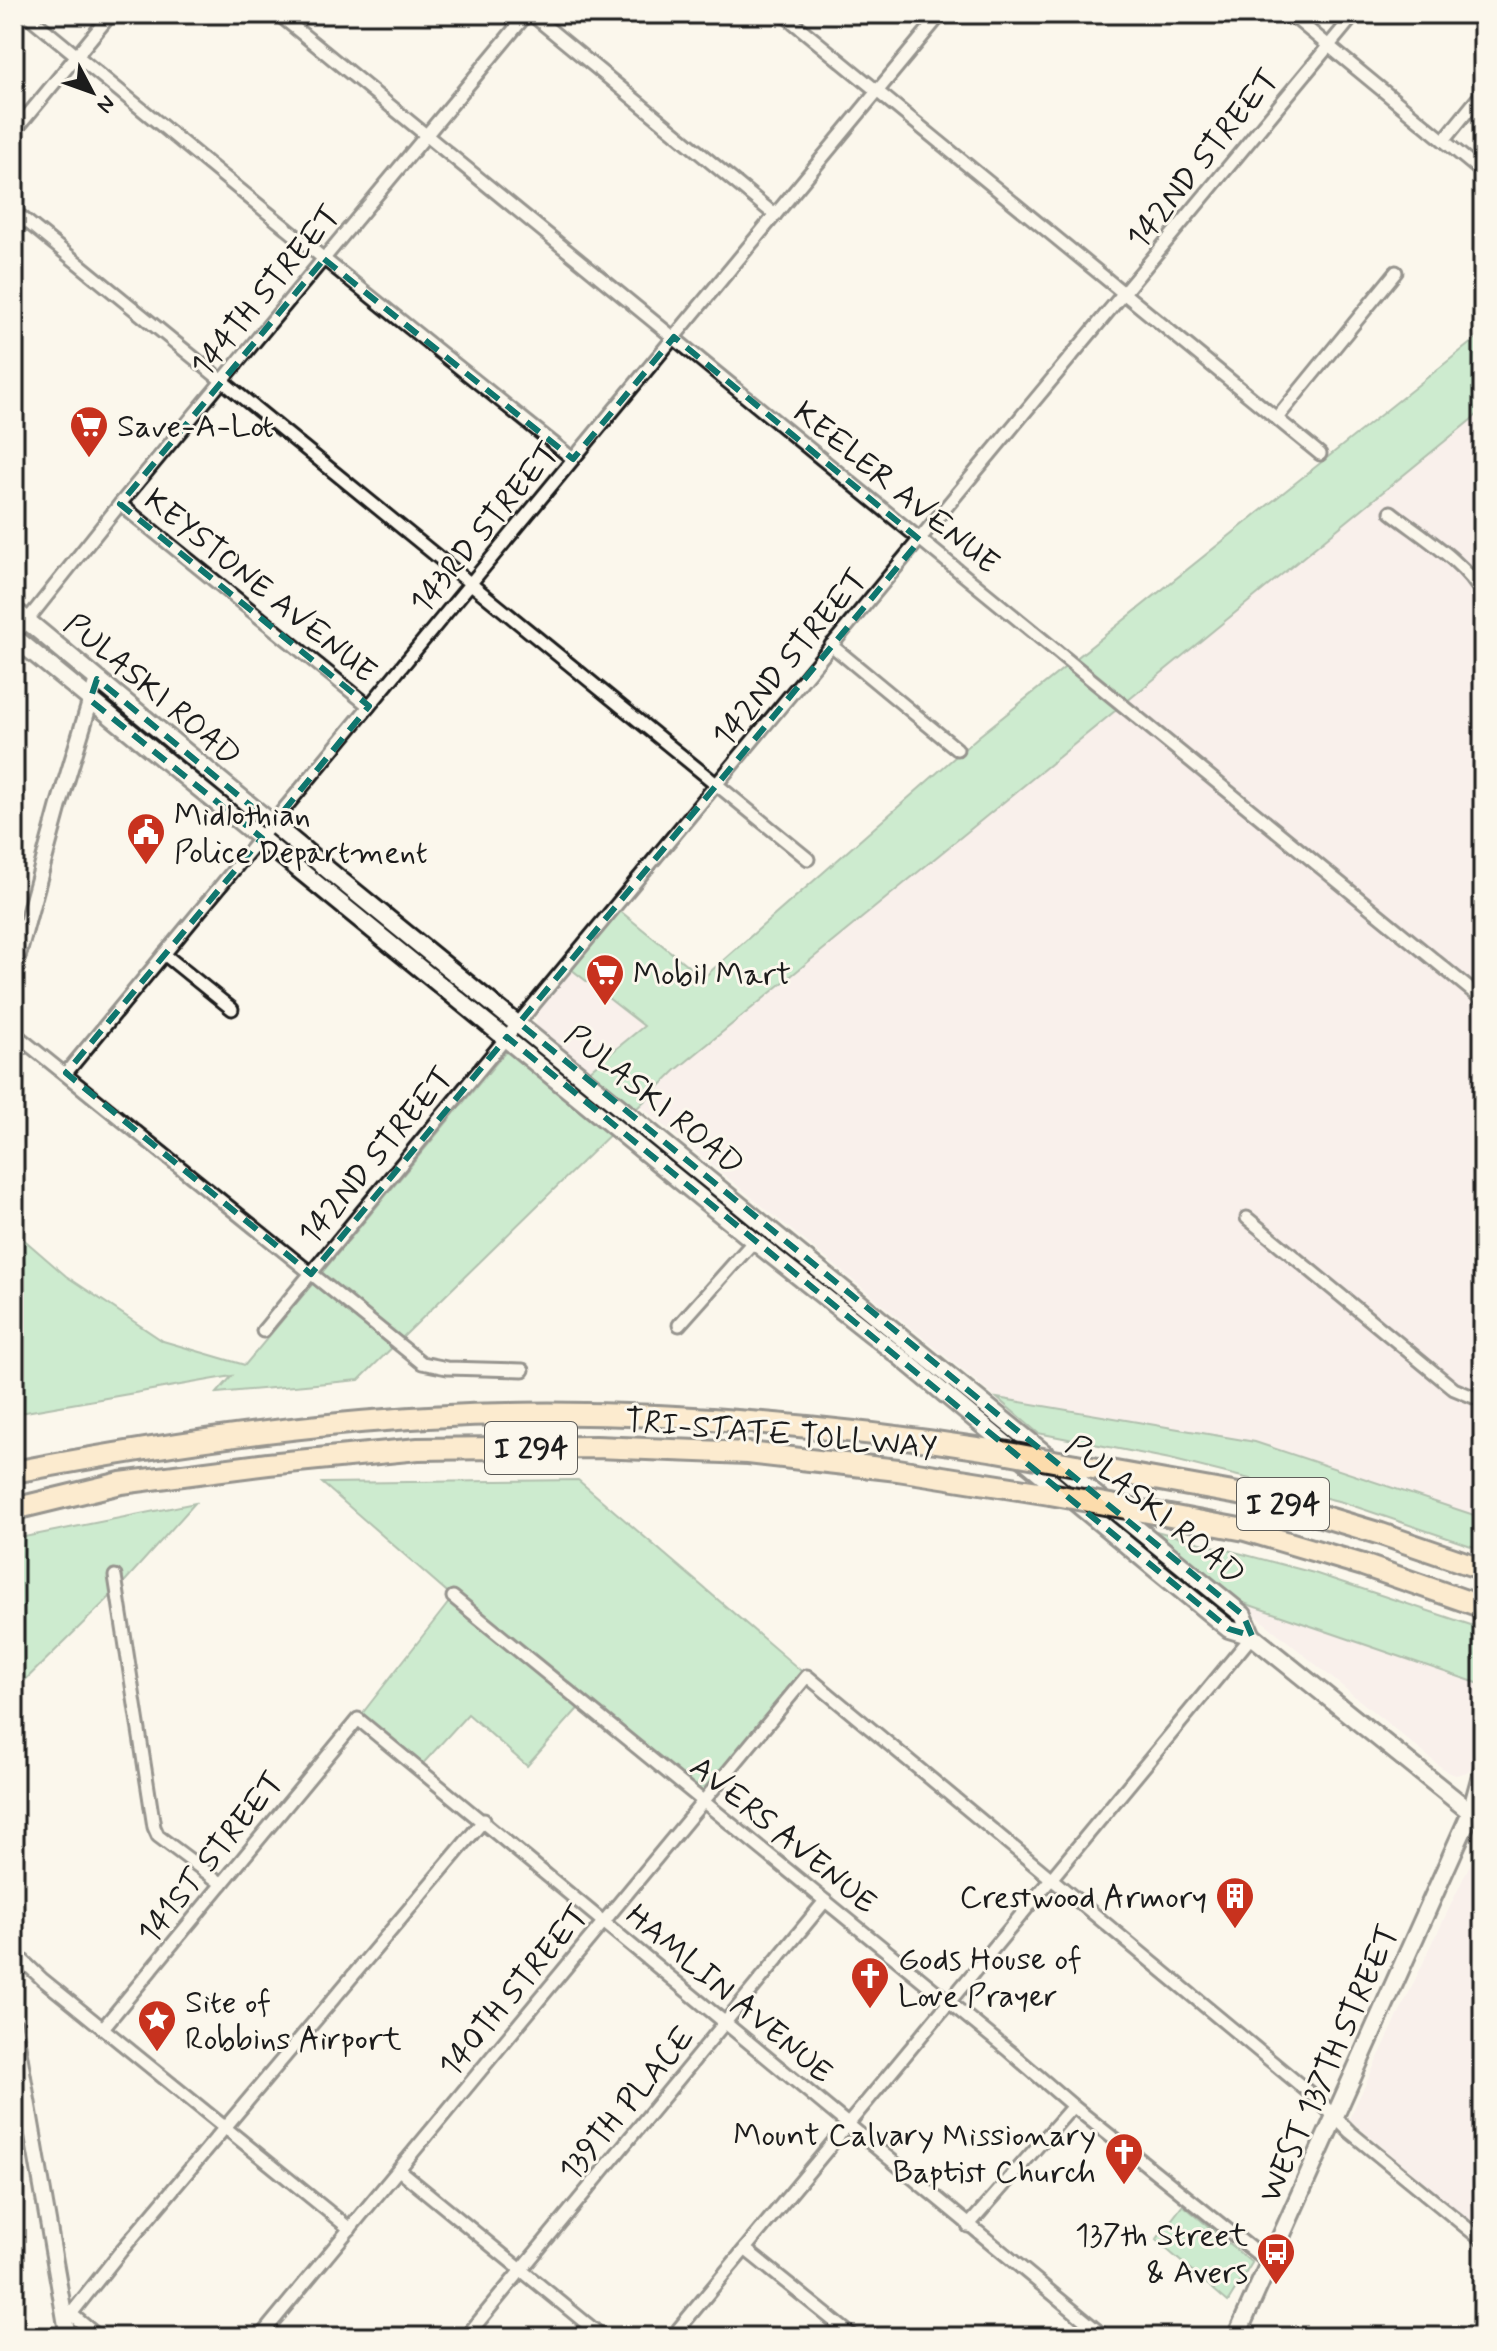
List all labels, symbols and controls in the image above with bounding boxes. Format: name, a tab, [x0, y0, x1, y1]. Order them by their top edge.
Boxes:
north arrow	[52, 52, 132, 132]
street label: 142ND STREET	[1118, 60, 1289, 258]
text: N	[90, 89, 121, 119]
street label: 144TH STREET	[182, 196, 351, 386]
street label: KEELER AVENUE	[784, 392, 1007, 585]
supermarket icon: Save-A-Lot	[68, 404, 110, 459]
place label: Save-A-Lot	[117, 406, 274, 448]
street label: 143RD STREET	[401, 434, 570, 623]
street label: KEYSTONE AVENUE	[135, 480, 385, 693]
street label: 142ND STREET	[704, 560, 878, 756]
street label: PULASKI ROAD	[54, 604, 249, 777]
place label: Midlothian Police Department	[174, 795, 428, 874]
public building icon: Midlothian Police Department	[125, 811, 167, 866]
supermarket icon: Mobil Mart	[584, 952, 626, 1007]
place label: Mobil Mart	[633, 954, 791, 996]
street label: PULASKI ROAD	[556, 1015, 752, 1186]
street label: 142ND STREET	[290, 1058, 464, 1254]
street label: TRI-STATE TOLLWAY	[623, 1400, 939, 1470]
road number: I 294	[485, 1422, 577, 1474]
street label: PULASKI ROAD	[1057, 1425, 1253, 1596]
road number: I 294	[1237, 1478, 1329, 1530]
street label: AVERS AVENUE	[680, 1747, 885, 1924]
street label: 141ST STREET	[129, 1763, 294, 1953]
building icon: Crestwood Armory	[1214, 1875, 1256, 1930]
place label: Crestwood Armory	[960, 1877, 1207, 1919]
street label: HAMLIN AVENUE	[616, 1895, 841, 2094]
street label: 140TH STREET	[430, 1896, 599, 2086]
street label: WEST 137TH STREET	[1250, 1918, 1410, 2209]
place label: Gods House of Love Prayer	[898, 1939, 1082, 2018]
church icon: Gods House of Love Prayer	[849, 1955, 891, 2010]
place label: Site of Robbins Airport	[185, 1982, 402, 2061]
place icon: Site of Robbins Airport	[136, 1998, 178, 2053]
street label: 139TH PLACE	[550, 2018, 705, 2191]
place label: Mount Calvary Missionary Baptist Church	[733, 2115, 1096, 2194]
church icon: Mount Calvary Missionary Baptist Church	[1103, 2131, 1145, 2186]
place label: 137th Street & Avers	[1075, 2215, 1248, 2294]
bus stop icon: 137th Street & Avers	[1255, 2231, 1297, 2286]

